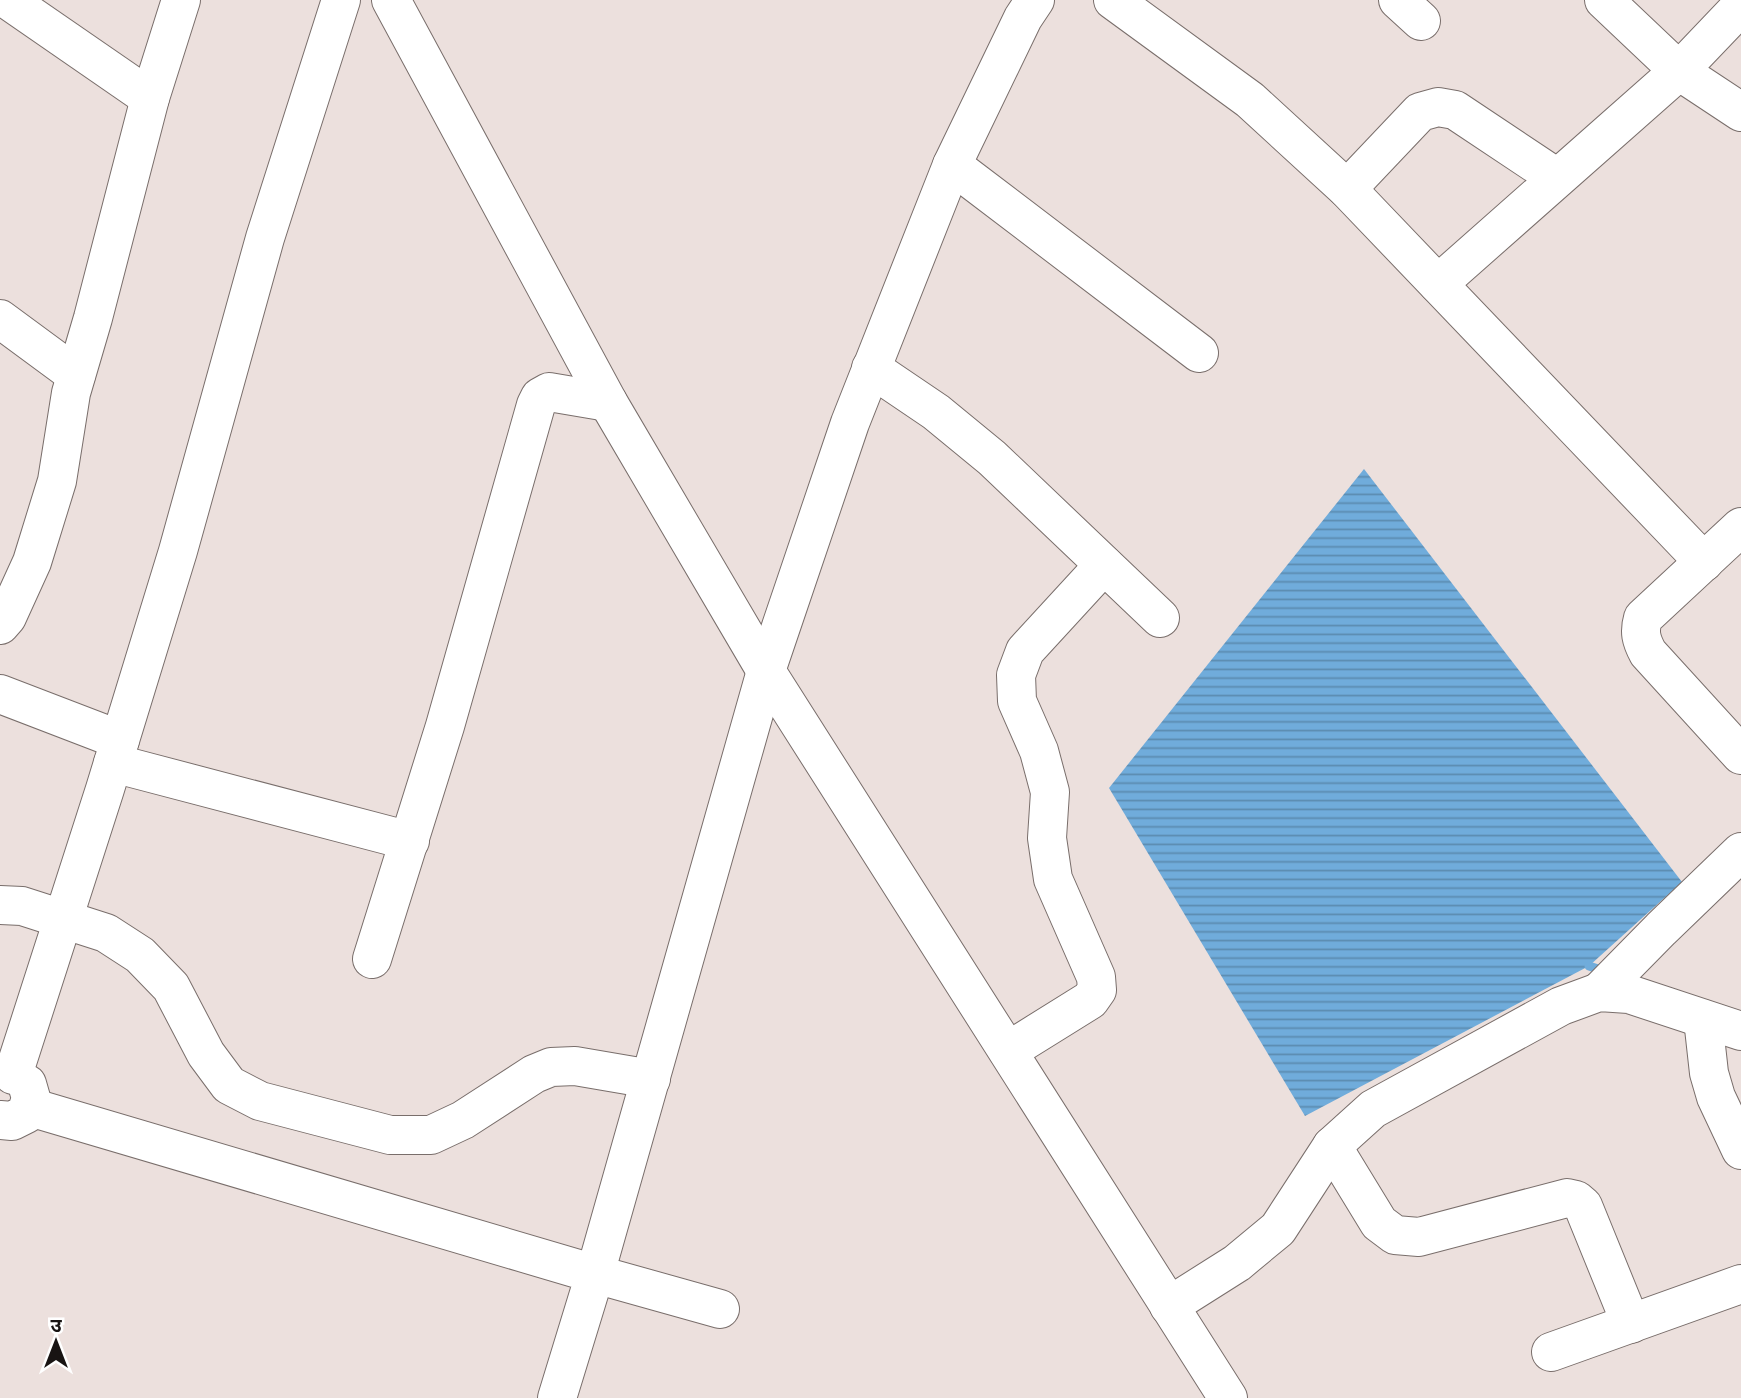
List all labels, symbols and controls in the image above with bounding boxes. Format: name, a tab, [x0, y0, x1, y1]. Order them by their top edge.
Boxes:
north arrow	[21, 1307, 91, 1377]
text: उ	[50, 1313, 62, 1336]

